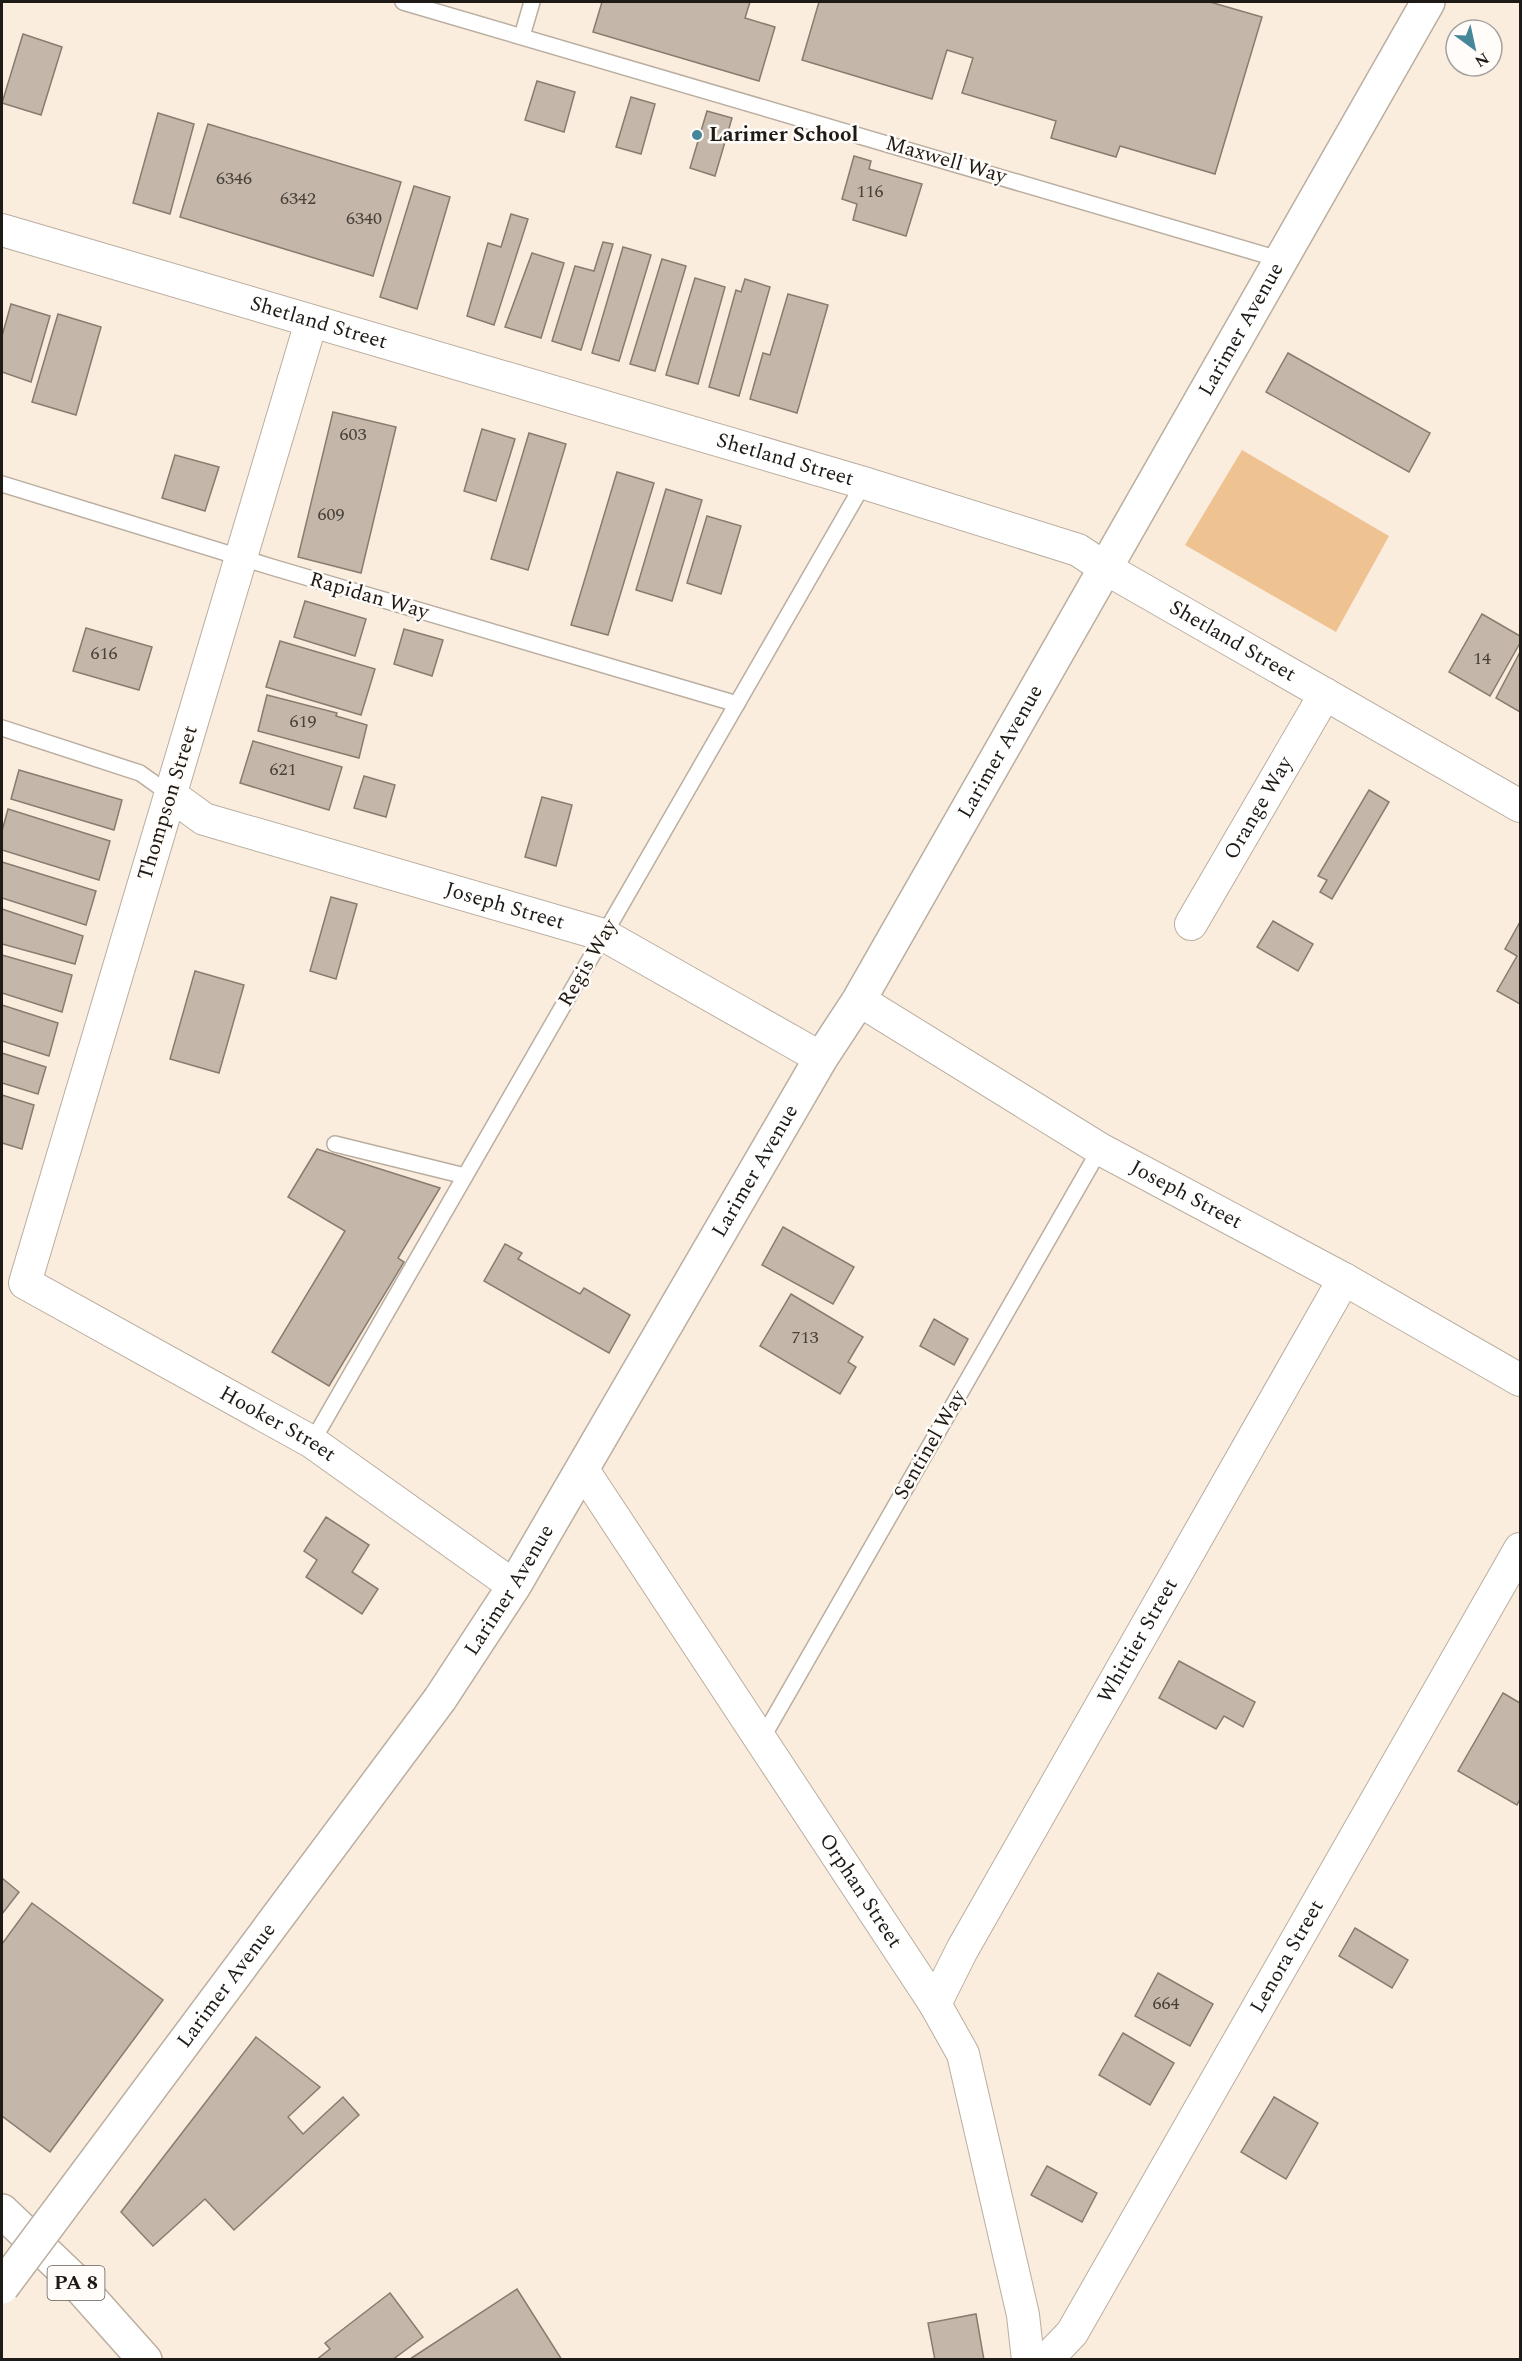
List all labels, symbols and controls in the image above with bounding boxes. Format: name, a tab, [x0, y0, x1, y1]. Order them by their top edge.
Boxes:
north arrow	[1444, 18, 1504, 78]
text: N	[1470, 46, 1494, 73]
place label: Larimer School	[709, 119, 858, 151]
street label: Maxwell Way	[882, 127, 1011, 193]
marker: Larimer School	[690, 128, 704, 142]
house number: 6346	[216, 165, 252, 192]
house number: 116	[857, 178, 884, 205]
house number: 6342	[280, 185, 316, 212]
house number: 6340	[346, 205, 382, 232]
street label: Larimer Avenue	[1190, 257, 1292, 402]
street label: Shetland Street	[246, 288, 391, 358]
house number: 603	[340, 421, 367, 448]
street label: Shetland Street	[712, 424, 858, 495]
house number: 609	[318, 501, 345, 528]
street label: Rapidan Way	[306, 564, 433, 629]
street label: Shetland Street	[1163, 592, 1302, 690]
house number: 616	[91, 640, 118, 667]
house number: 14	[1473, 645, 1491, 672]
street label: Larimer Avenue	[950, 679, 1052, 825]
house number: 619	[290, 708, 317, 735]
street label: Thompson Street	[129, 721, 207, 885]
street label: Orange Way	[1216, 750, 1302, 866]
house number: 621	[270, 756, 297, 783]
street label: Joseph Street	[441, 874, 568, 939]
street label: Regis Way	[550, 912, 627, 1013]
street label: Larimer Avenue	[704, 1098, 807, 1244]
street label: Joseph Street	[1124, 1152, 1248, 1238]
house number: 713	[792, 1324, 819, 1351]
street label: Hooker Street	[213, 1378, 343, 1470]
street label: Sentinel Way	[886, 1383, 975, 1506]
street label: Larimer Avenue	[456, 1519, 562, 1662]
street label: Whittier Street	[1089, 1572, 1186, 1710]
street label: Orphan Street	[811, 1827, 910, 1955]
street label: Lenora Street	[1242, 1894, 1332, 2019]
street label: Larimer Avenue	[169, 1916, 284, 2055]
house number: 664	[1153, 1990, 1180, 2017]
road number: PA 8	[48, 2266, 104, 2300]

